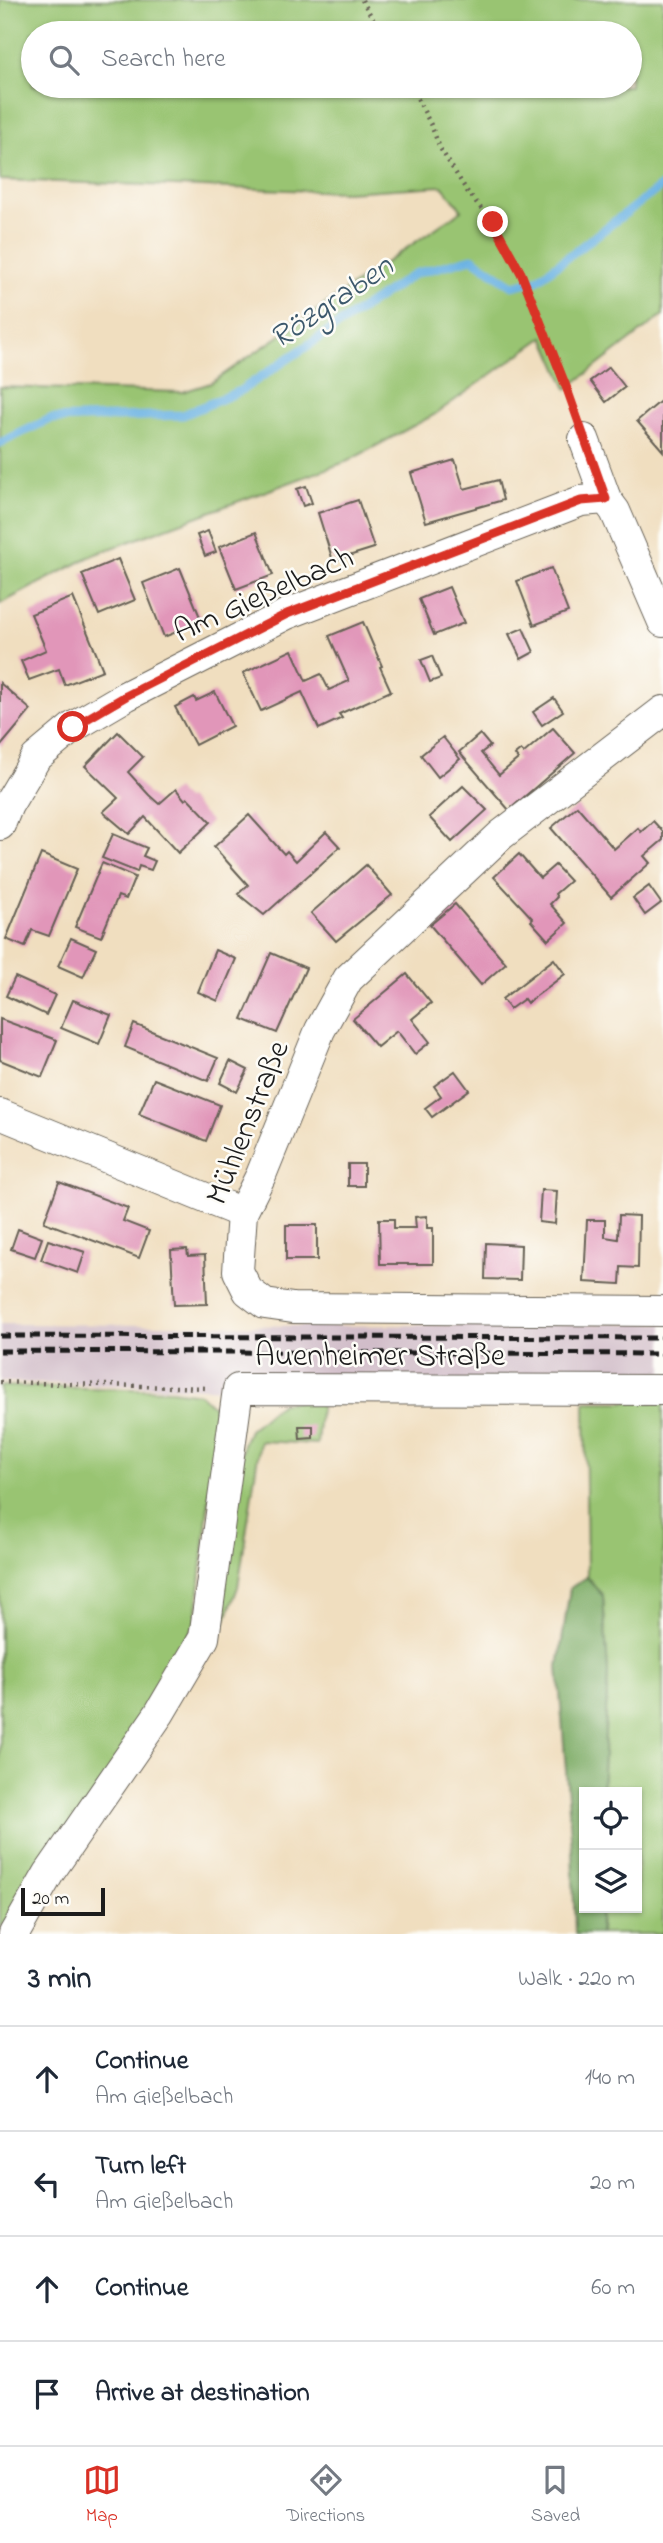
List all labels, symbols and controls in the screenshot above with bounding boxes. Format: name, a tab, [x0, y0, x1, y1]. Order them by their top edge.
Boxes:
search box	[21, 21, 642, 98]
icon: search	[45, 41, 83, 79]
text: Search here	[101, 41, 226, 79]
route end	[477, 206, 508, 237]
water label: Rözgraben	[261, 243, 406, 363]
street label: Am Gießelbach	[167, 536, 362, 657]
route start	[57, 711, 88, 742]
street label: Mühlenstraße	[195, 1033, 304, 1213]
street label: Auenheimer Straße	[255, 1334, 506, 1381]
map controls	[579, 1787, 642, 1913]
button: locate	[579, 1787, 642, 1850]
button: layers	[579, 1850, 642, 1913]
scale bar	[21, 1885, 105, 1917]
text: 20 m	[32, 1886, 69, 1913]
text: 3 min	[28, 1958, 91, 2002]
text: Walk · 220 m	[518, 1963, 635, 1996]
text: Continue	[95, 2043, 188, 2081]
icon: ahead	[28, 2060, 66, 2098]
text: 140 m	[585, 2062, 635, 2095]
text: Am Gießelbach	[95, 2081, 234, 2114]
text: Turn left	[95, 2148, 186, 2186]
icon: left	[28, 2165, 66, 2203]
text: 20 m	[590, 2167, 635, 2200]
text: Am Gießelbach	[95, 2186, 234, 2219]
icon: ahead	[28, 2270, 66, 2308]
text: Continue	[95, 2270, 188, 2308]
text: 60 m	[591, 2272, 635, 2305]
icon: arrive	[28, 2375, 66, 2413]
text: Arrive at destination	[95, 2375, 310, 2413]
tab: Map	[83, 2461, 121, 2530]
tab: Directions	[286, 2461, 365, 2530]
tab: Saved	[531, 2461, 580, 2530]

